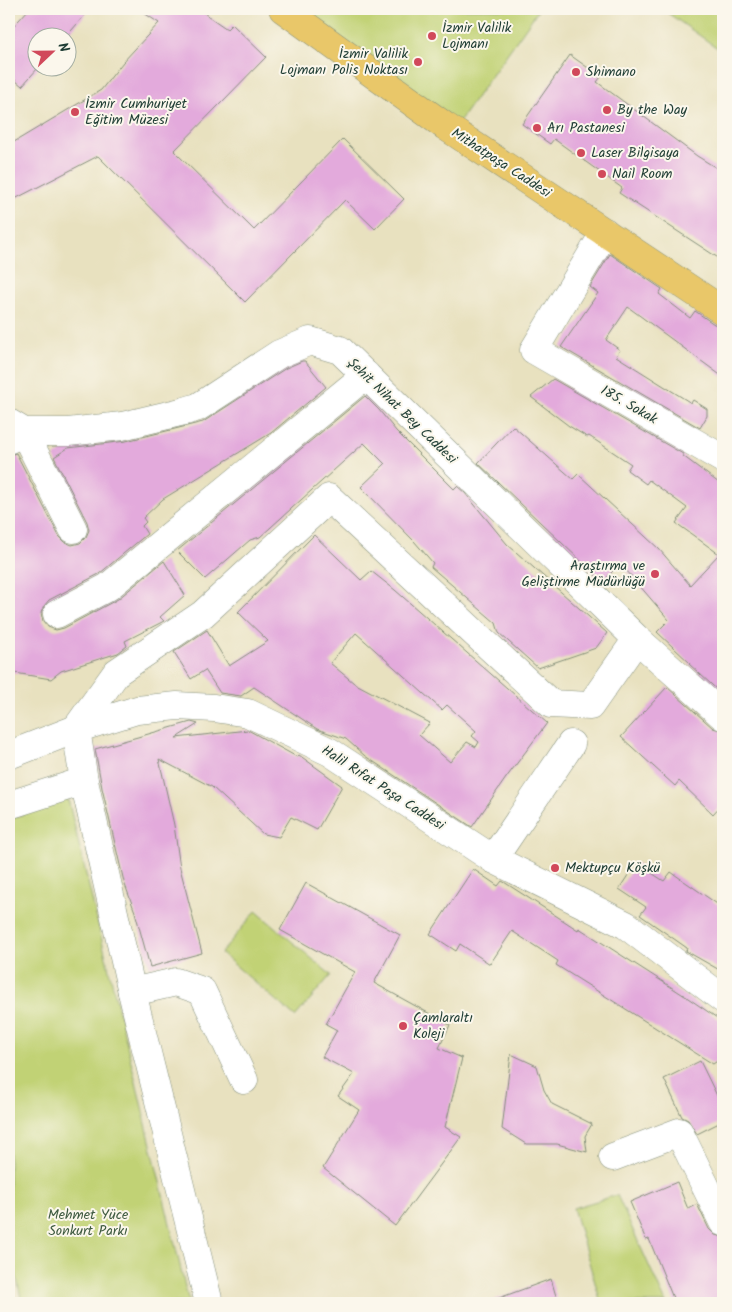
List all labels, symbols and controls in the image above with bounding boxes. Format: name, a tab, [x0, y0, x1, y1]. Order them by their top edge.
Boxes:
place label: İzmir Valilik Lojmanı	[442, 17, 512, 55]
north arrow	[28, 28, 78, 78]
marker: İzmir Valilik Lojmanı	[426, 30, 438, 42]
text: N	[51, 39, 75, 56]
place label: İzmir Valilik Lojmanı Polis Noktası	[280, 43, 408, 81]
marker: İzmir Valilik Lojmanı Polis Noktası	[412, 56, 424, 68]
place label: Shimano	[586, 61, 636, 83]
marker: Shimano	[570, 66, 582, 78]
place label: İzmir Cumhuriyet Eğitim Müzesi	[85, 93, 188, 131]
place label: By the Way	[617, 99, 687, 121]
marker: By the Way	[601, 104, 613, 116]
marker: İzmir Cumhuriyet Eğitim Müzesi	[69, 106, 81, 118]
place label: Arı Pastanesi	[547, 117, 625, 139]
street label: Mithatpaşa Caddesi	[447, 122, 556, 204]
marker: Arı Pastanesi	[531, 122, 543, 134]
place label: Laser Bilgisaya	[591, 142, 679, 164]
marker: Laser Bilgisaya	[575, 147, 587, 159]
place label: Nail Room	[612, 163, 672, 185]
marker: Nail Room	[596, 168, 608, 180]
street label: Şehit Nihat Bey Caddesi	[342, 353, 462, 470]
street label: 185. Sokak	[596, 380, 662, 430]
place label: Araştırma ve Geliştirme Müdürlüğü	[521, 555, 646, 593]
marker: Araştırma ve Geliştirme Müdürlüğü	[649, 568, 661, 580]
street label: Halil Rıfat Paşa Caddesi	[317, 740, 450, 837]
place label: Mektupçu Köşkü	[565, 857, 660, 879]
marker: Mektupçu Köşkü	[549, 862, 561, 874]
place label: Çamlaraltı Koleji	[413, 1007, 473, 1045]
marker: Çamlaraltı Koleji	[397, 1020, 409, 1032]
park label: Mehmet Yüce Sonkurt Parkı	[48, 1204, 129, 1242]

